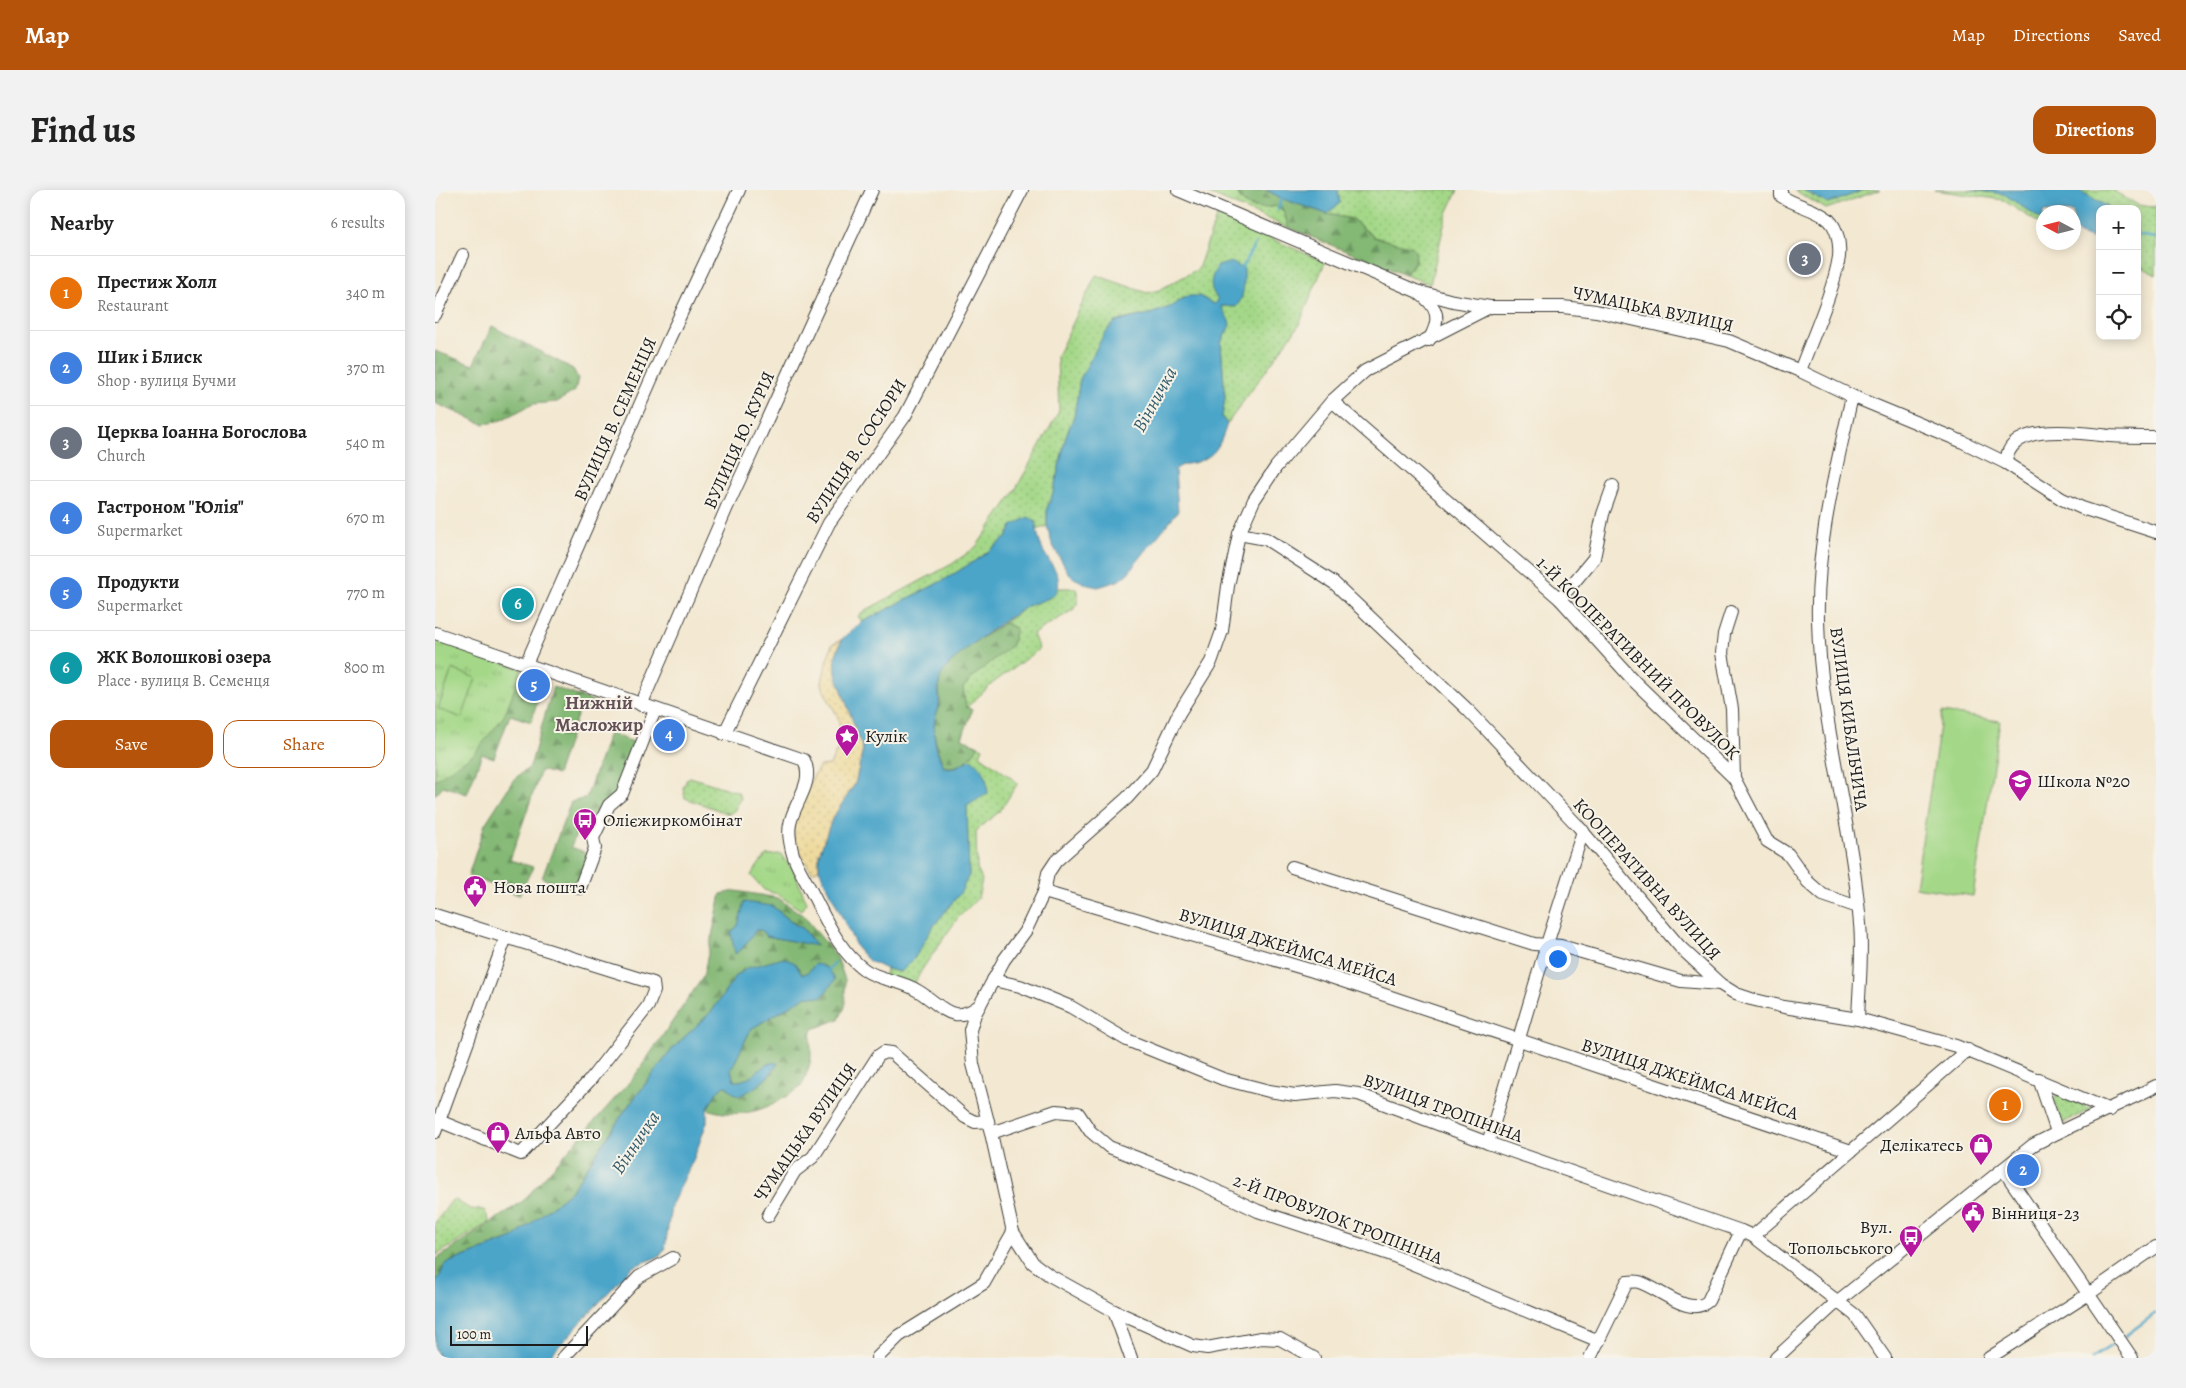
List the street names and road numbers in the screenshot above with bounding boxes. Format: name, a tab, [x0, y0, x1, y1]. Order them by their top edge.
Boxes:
street label: ЧУМАЦЬКА ВУЛИЦЯ	[1570, 280, 1736, 338]
street label: ВУЛИЦЯ В. СЕМЕНЦЯ	[568, 333, 662, 505]
street label: ВУЛИЦЯ Ю. КУРІЯ	[698, 367, 780, 513]
street label: ВУЛИЦЯ В. СОСЮРИ	[800, 374, 912, 528]
street label: 1-Й КООПЕРАТИВНИЙ ПРОВУЛОК	[1531, 551, 1745, 765]
street label: ВУЛИЦЯ КИБАЛЬЧИЧА	[1824, 626, 1874, 813]
street label: КООПЕРАТИВНА ВУЛИЦЯ	[1568, 793, 1726, 965]
street label: ВУЛИЦЯ ДЖЕЙМСА МЕЙСА	[1176, 902, 1400, 992]
street label: ВУЛИЦЯ ДЖЕЙМСА МЕЙСА	[1578, 1033, 1802, 1126]
street label: ЧУМАЦЬКА ВУЛИЦЯ	[748, 1058, 862, 1206]
street label: ВУЛИЦЯ ТРОПІНІНА	[1360, 1068, 1527, 1148]
street label: 2-Й ПРОВУЛОК ТРОПІНІНА	[1230, 1168, 1446, 1270]

